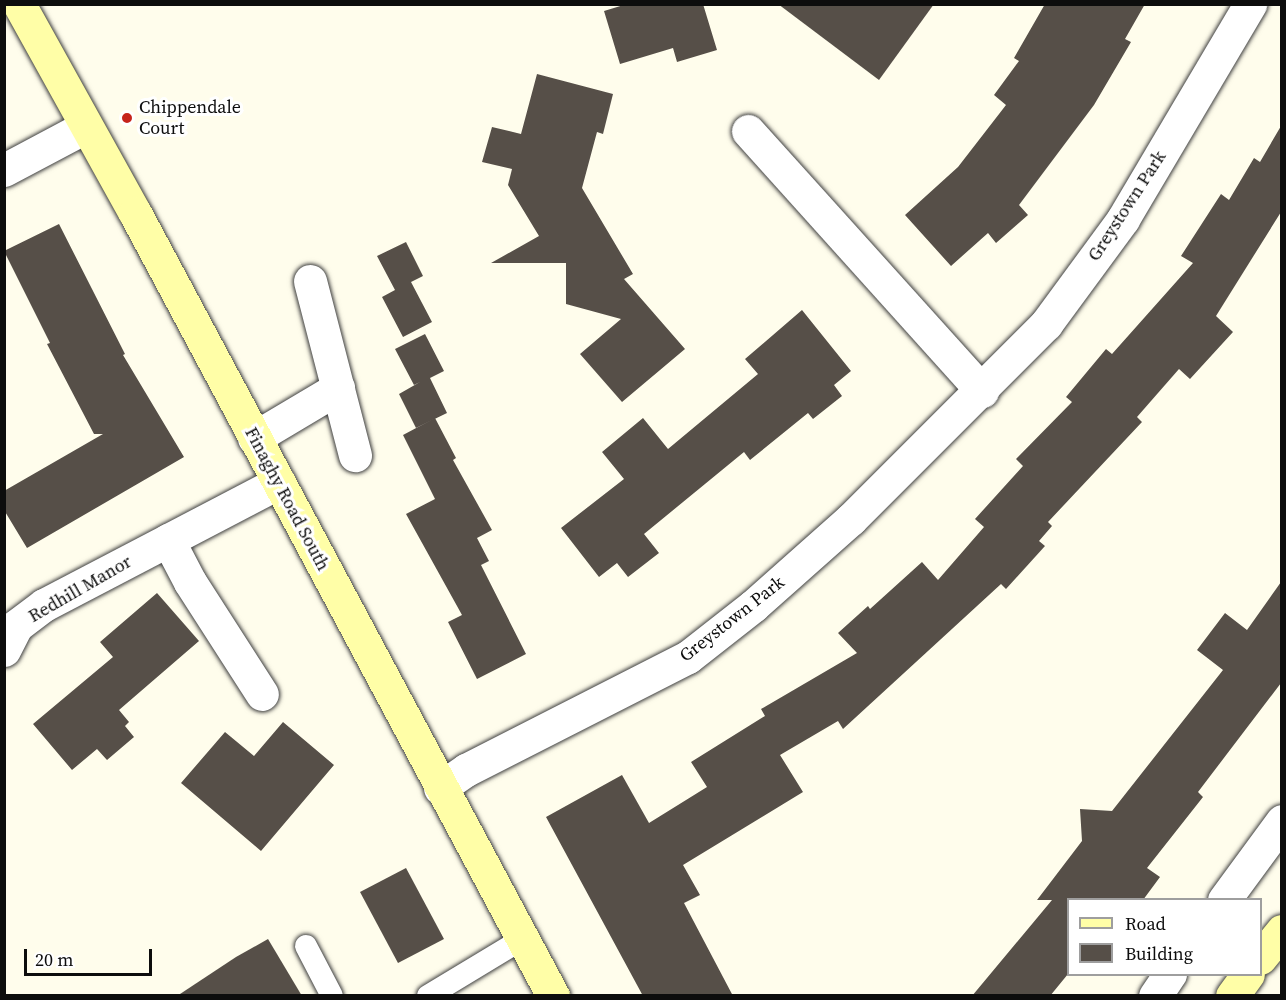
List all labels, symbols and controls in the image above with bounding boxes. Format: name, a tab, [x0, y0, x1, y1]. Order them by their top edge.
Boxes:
place label: Chippendale Court	[139, 97, 241, 140]
marker: Chippendale Court	[120, 111, 134, 125]
street label: Greystown Park	[1083, 147, 1171, 265]
street label: Finaghy Road South	[240, 424, 334, 574]
street label: Redhill Manor	[25, 551, 135, 627]
street label: Greystown Park	[675, 571, 789, 667]
legend	[1067, 898, 1262, 976]
text: Road	[1125, 911, 1166, 936]
scale bar	[27, 937, 154, 975]
text: Building	[1125, 941, 1193, 966]
text: 20 m	[35, 947, 73, 972]

